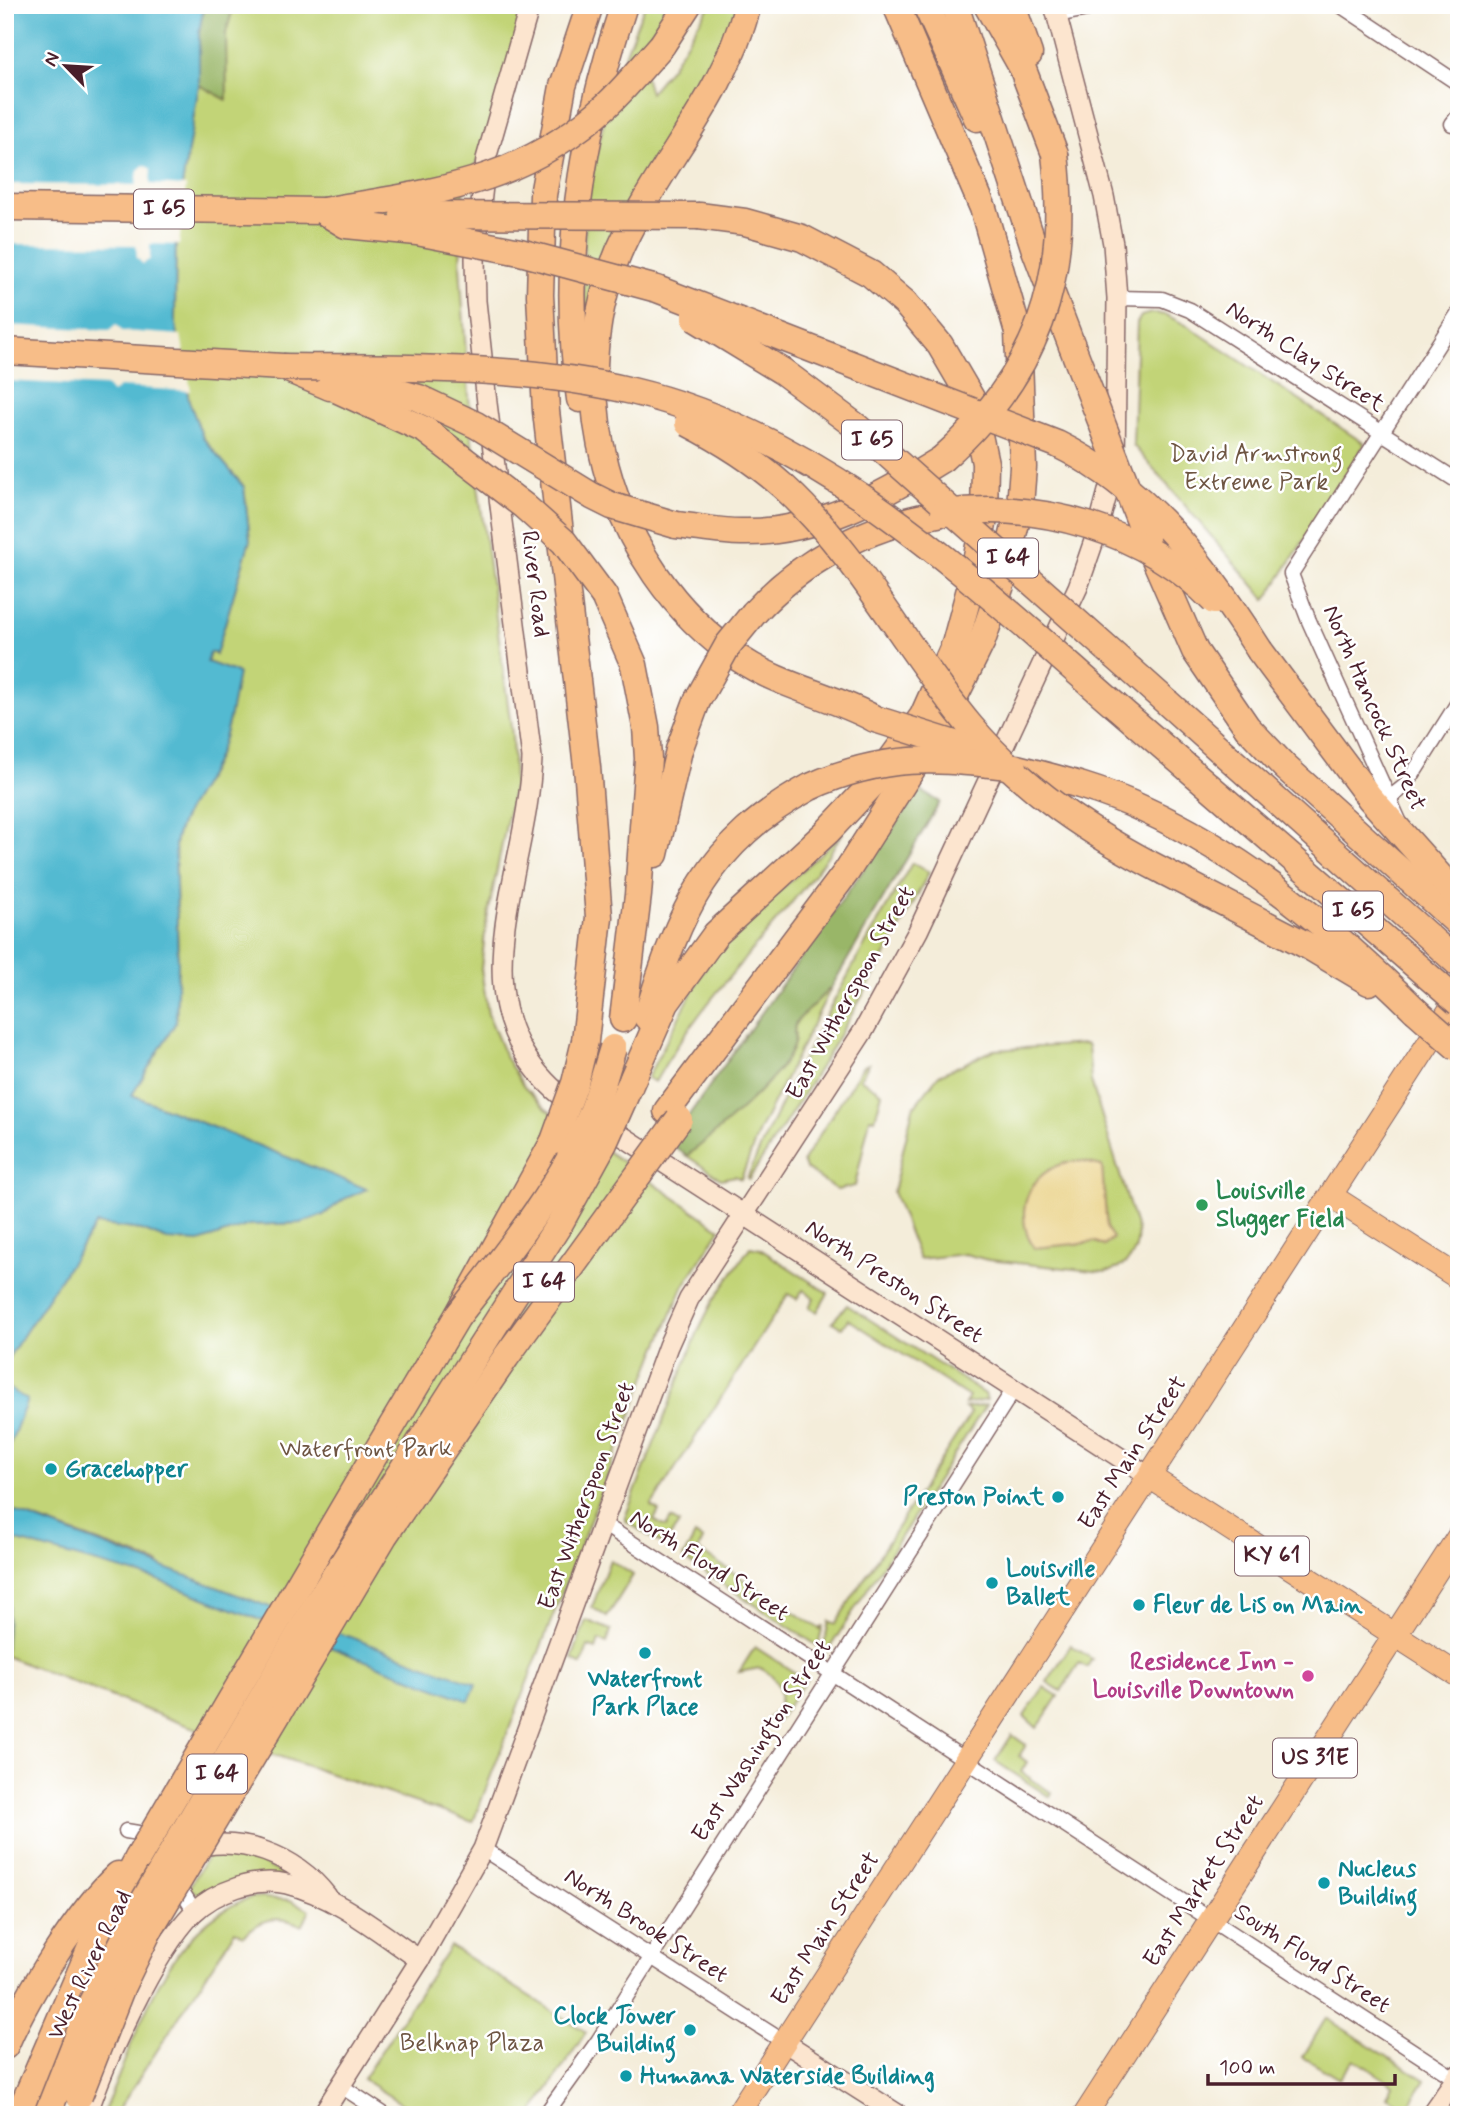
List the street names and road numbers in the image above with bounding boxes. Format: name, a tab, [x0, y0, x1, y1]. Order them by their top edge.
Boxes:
road number: I 65	[134, 190, 194, 229]
street label: North Clay Street	[1220, 294, 1390, 420]
road number: I 65	[842, 420, 902, 460]
street label: River Road	[513, 529, 557, 639]
road number: I 64	[978, 538, 1038, 578]
street label: North Hancock Street	[1315, 600, 1433, 816]
street label: East Witherspoon Street	[779, 880, 923, 1106]
road number: I 65	[1323, 891, 1383, 930]
street label: North Preston Street	[799, 1213, 989, 1351]
road number: I 64	[514, 1262, 574, 1302]
street label: East Main Street	[1072, 1370, 1194, 1536]
street label: East Witherspoon Street	[531, 1378, 643, 1614]
street label: North Floyd Street	[623, 1503, 795, 1629]
road number: KY 61	[1235, 1536, 1309, 1576]
street label: East Washington Street	[685, 1634, 842, 1850]
road number: US 31E	[1273, 1738, 1357, 1778]
road number: I 64	[187, 1754, 247, 1794]
street label: East Market Street	[1137, 1789, 1271, 1973]
street label: East Main Street	[765, 1846, 887, 2012]
street label: North Brook Street	[558, 1861, 734, 1991]
street label: West River Road	[40, 1885, 140, 2045]
street label: South Floyd Street	[1228, 1897, 1396, 2021]

